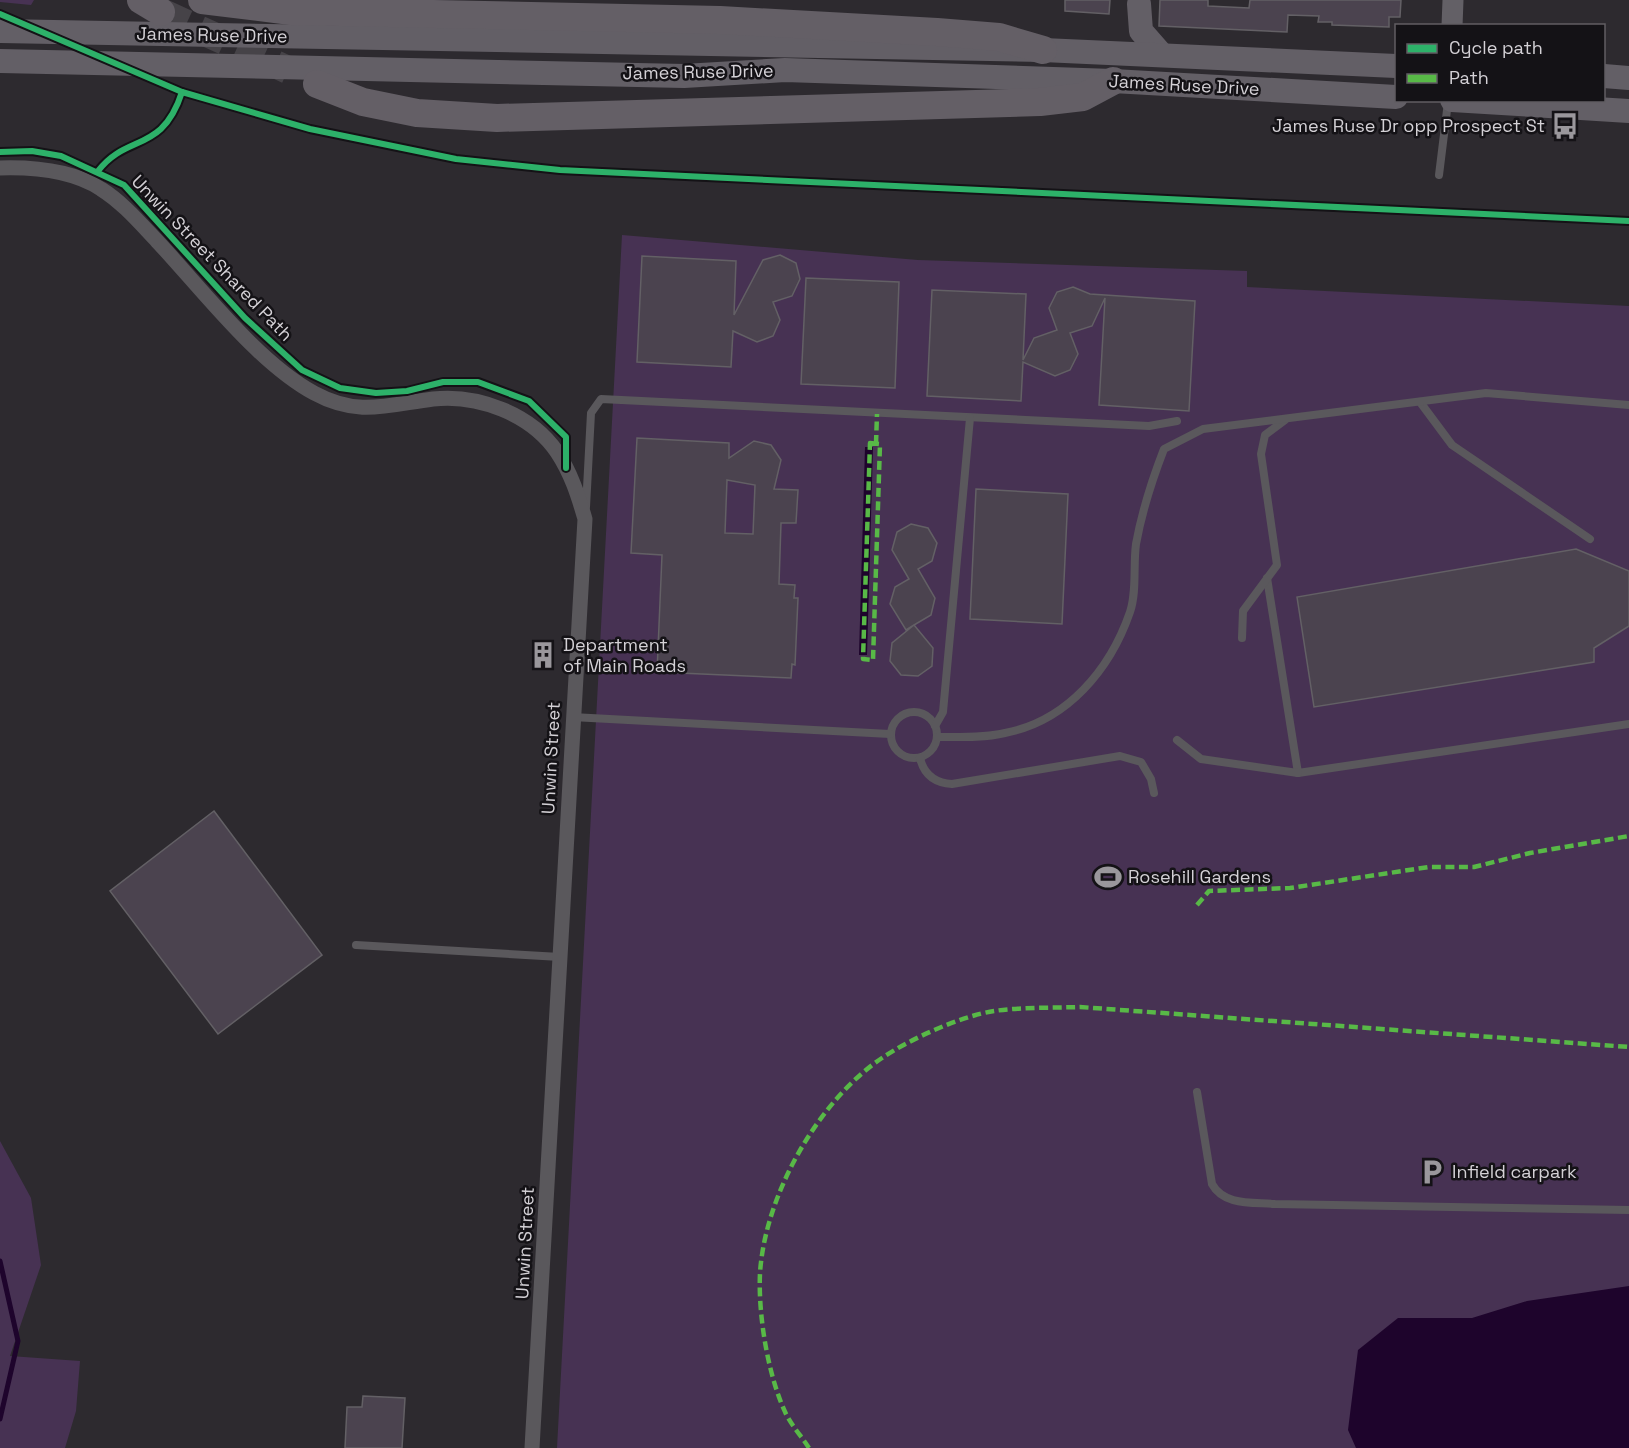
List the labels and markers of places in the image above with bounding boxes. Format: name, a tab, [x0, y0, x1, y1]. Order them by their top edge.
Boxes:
bus stop icon: James Ruse Dr opp Prospect St	[1550, 111, 1580, 141]
place label: James Ruse Dr opp Prospect St	[1272, 114, 1545, 137]
place label: Department of Main Roads	[563, 633, 686, 677]
building icon: Department of Main Roads	[528, 640, 558, 670]
sports icon: Rosehill Gardens	[1093, 862, 1123, 892]
place label: Rosehill Gardens	[1128, 865, 1271, 888]
parking icon: Infield carpark	[1417, 1157, 1447, 1187]
place label: Infield carpark	[1452, 1160, 1577, 1183]

